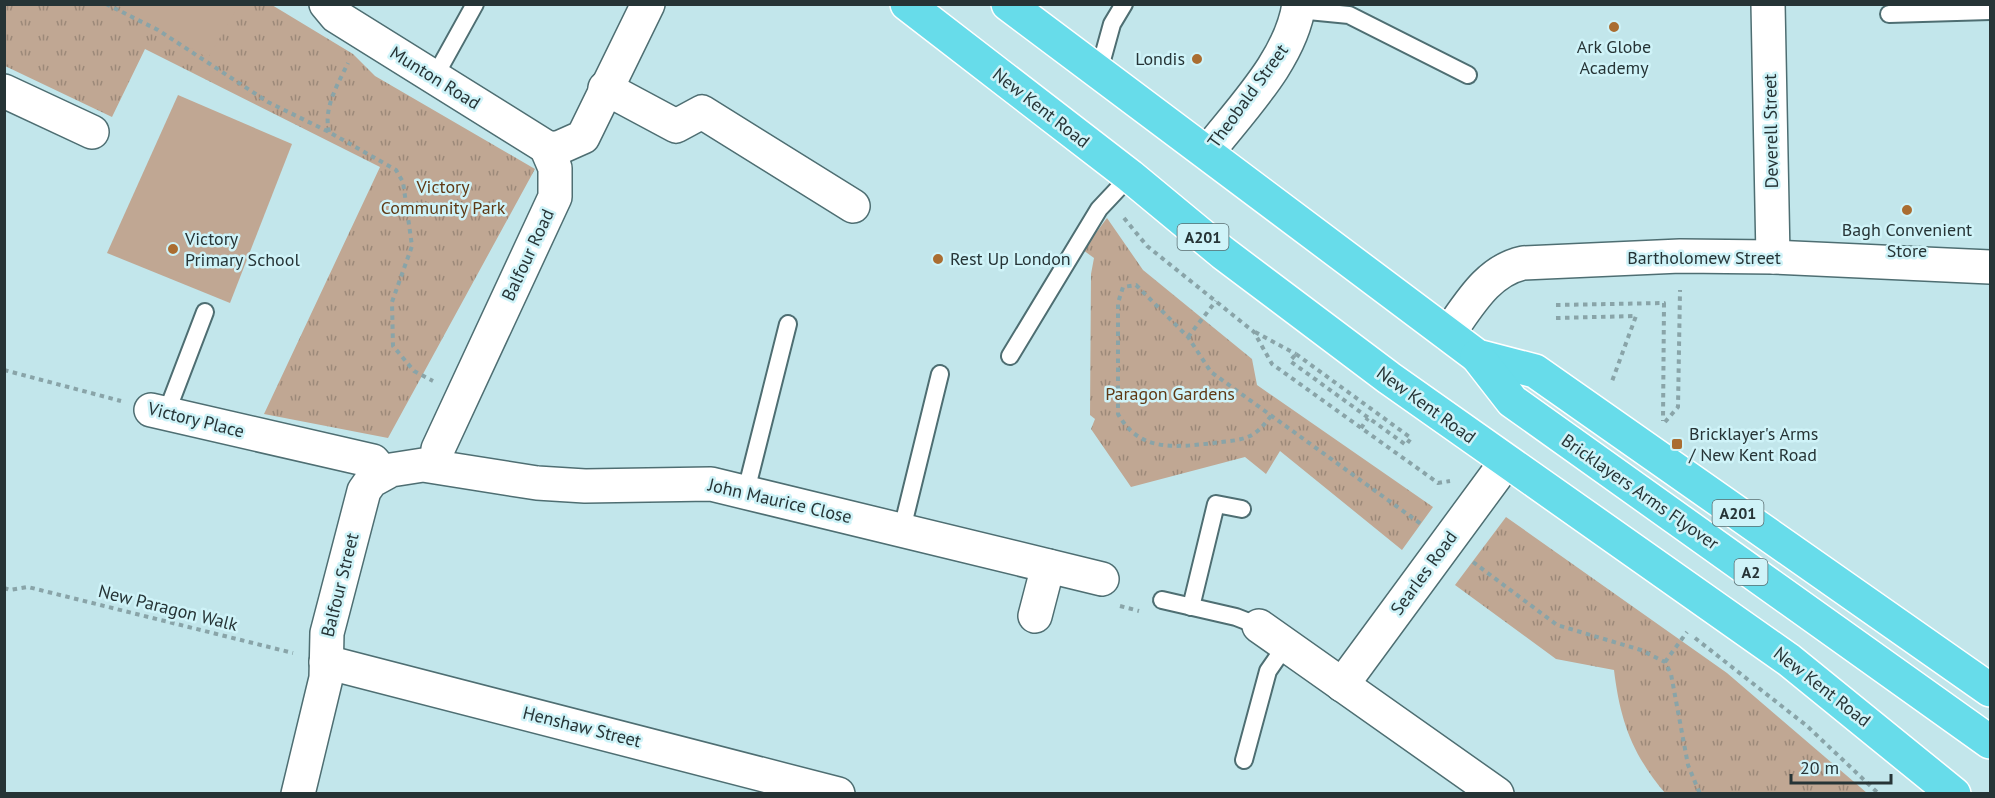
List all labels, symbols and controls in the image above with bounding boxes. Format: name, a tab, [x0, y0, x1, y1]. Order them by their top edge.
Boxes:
marker: Ark Globe Academy	[1607, 20, 1621, 34]
place label: Ark Globe Academy	[1577, 35, 1651, 79]
street label: Theobald Street	[1202, 39, 1293, 152]
street label: Munton Road	[386, 41, 485, 114]
place label: Londis	[1135, 47, 1185, 70]
marker: Londis	[1190, 52, 1204, 66]
street label: New Kent Road	[988, 63, 1094, 153]
street label: Deverell Street	[1758, 73, 1783, 189]
park label: Victory Community Park	[381, 175, 506, 219]
marker: Bagh Convenient Store	[1900, 203, 1914, 217]
street label: Balfour Road	[496, 205, 559, 304]
place label: Bagh Convenient Store	[1842, 218, 1972, 262]
road number: A201	[1178, 224, 1228, 250]
place label: Victory Primary School	[184, 227, 300, 271]
marker: Victory Primary School	[166, 242, 180, 256]
street label: Bartholomew Street	[1627, 246, 1781, 269]
place label: Rest Up London	[950, 247, 1071, 270]
marker: Rest Up London	[931, 252, 945, 266]
street label: New Kent Road	[1372, 361, 1480, 448]
park label: Paragon Gardens	[1105, 382, 1235, 405]
street label: Victory Place	[145, 396, 247, 443]
place label: Bricklayer's Arms / New Kent Road	[1688, 422, 1818, 466]
street label: Bricklayers Arms Flyover	[1557, 428, 1724, 555]
marker: Bricklayer's Arms / New Kent Road	[1670, 437, 1684, 451]
street label: John Maurice Close	[705, 473, 854, 528]
road number: A201	[1712, 500, 1764, 526]
street label: Searles Road	[1385, 526, 1462, 619]
street label: Balfour Street	[315, 530, 364, 639]
road number: A2	[1734, 559, 1768, 585]
street label: New Paragon Walk	[96, 579, 240, 636]
street label: New Kent Road	[1769, 642, 1875, 732]
street label: Henshaw Street	[521, 701, 644, 752]
scale bar	[1791, 747, 1892, 785]
text: 20 m	[1800, 756, 1839, 779]

